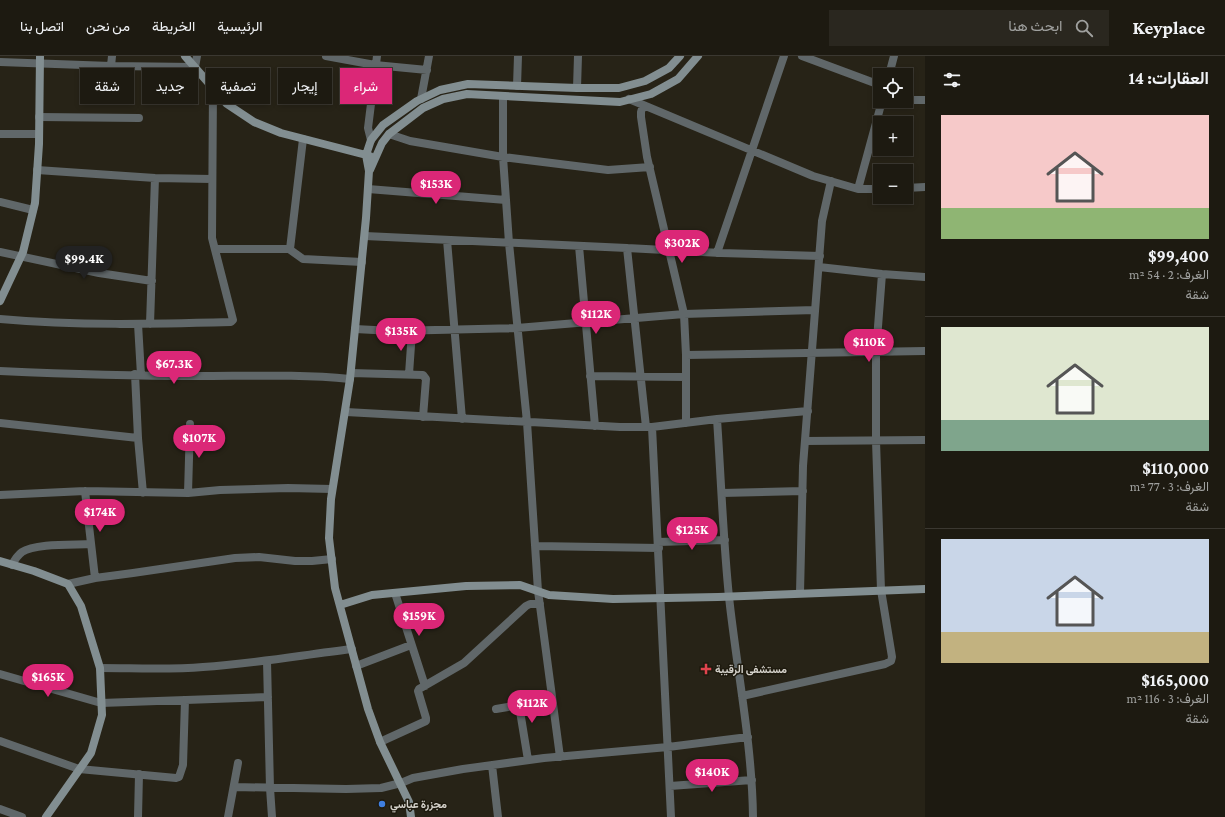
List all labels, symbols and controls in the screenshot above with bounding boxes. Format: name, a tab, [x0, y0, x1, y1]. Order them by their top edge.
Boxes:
search box	[829, 10, 1109, 46]
icon: search	[1073, 17, 1095, 39]
text: Keyplace	[1133, 17, 1205, 38]
text: اتصل بنا	[20, 18, 64, 34]
text: من نحن	[86, 18, 130, 34]
text: الخريطة	[152, 18, 195, 34]
text: الرئيسية	[217, 18, 263, 34]
text: ابحث هنا	[1008, 18, 1063, 34]
chip: شقة	[80, 68, 134, 104]
chip: جديد	[142, 68, 198, 104]
chip: تصفية	[206, 68, 270, 104]
chip: إيجار	[278, 68, 332, 104]
chip: شراء	[340, 68, 392, 104]
map controls	[873, 68, 913, 204]
button: locate	[873, 68, 913, 108]
icon: filters	[941, 69, 963, 91]
text: العقارات: 14	[1128, 69, 1209, 88]
button: +	[873, 116, 913, 156]
icon: home	[1039, 141, 1111, 213]
button: −	[873, 164, 913, 204]
pin: $153K	[408, 171, 464, 205]
text: $153K	[420, 176, 452, 191]
pin: $302K	[654, 230, 710, 264]
text: $302K	[664, 235, 700, 250]
pin: $99.4K	[51, 246, 117, 280]
text: $99,400	[1148, 247, 1209, 266]
text: $99.4K	[64, 251, 104, 266]
text: الغرف: 2 · 54 m²	[1129, 267, 1209, 282]
text: شقة	[1186, 287, 1209, 302]
pin: $112K	[568, 301, 624, 335]
text: $112K	[580, 306, 612, 321]
pin: $135K	[373, 318, 429, 352]
text: $135K	[385, 323, 417, 338]
pin: $110K	[841, 329, 897, 363]
text: $110K	[853, 334, 885, 349]
pin: $67.3K	[141, 351, 207, 385]
icon: home	[1039, 353, 1111, 425]
text: $67.3K	[155, 356, 193, 371]
pin: $107K	[171, 425, 227, 459]
text: $107K	[182, 430, 216, 445]
text: $110,000	[1142, 459, 1209, 478]
text: الغرف: 3 · 77 m²	[1130, 479, 1209, 494]
pin: $174K	[72, 499, 128, 533]
text: شقة	[1186, 499, 1209, 514]
text: $174K	[84, 504, 116, 519]
pin: $125K	[664, 517, 720, 551]
text: $125K	[676, 522, 708, 537]
icon: home	[1039, 565, 1111, 637]
pin: $159K	[391, 603, 447, 637]
text: $159K	[402, 608, 436, 623]
marker: مستشفى الرقيبة	[700, 663, 712, 675]
place label: مستشفى الرقيبة	[715, 663, 787, 676]
pin: $165K	[20, 664, 76, 698]
text: $165K	[32, 669, 64, 684]
text: $165,000	[1141, 671, 1209, 690]
pin: $112K	[504, 690, 560, 724]
text: الغرف: 3 · 116 m²	[1127, 691, 1209, 706]
text: $112K	[516, 695, 548, 710]
text: شقة	[1186, 711, 1209, 726]
pin: $140K	[684, 759, 740, 793]
text: $140K	[695, 764, 729, 779]
place label: مجزرة عباسي	[390, 798, 447, 813]
marker: مجزرة عباسي	[377, 799, 387, 809]

